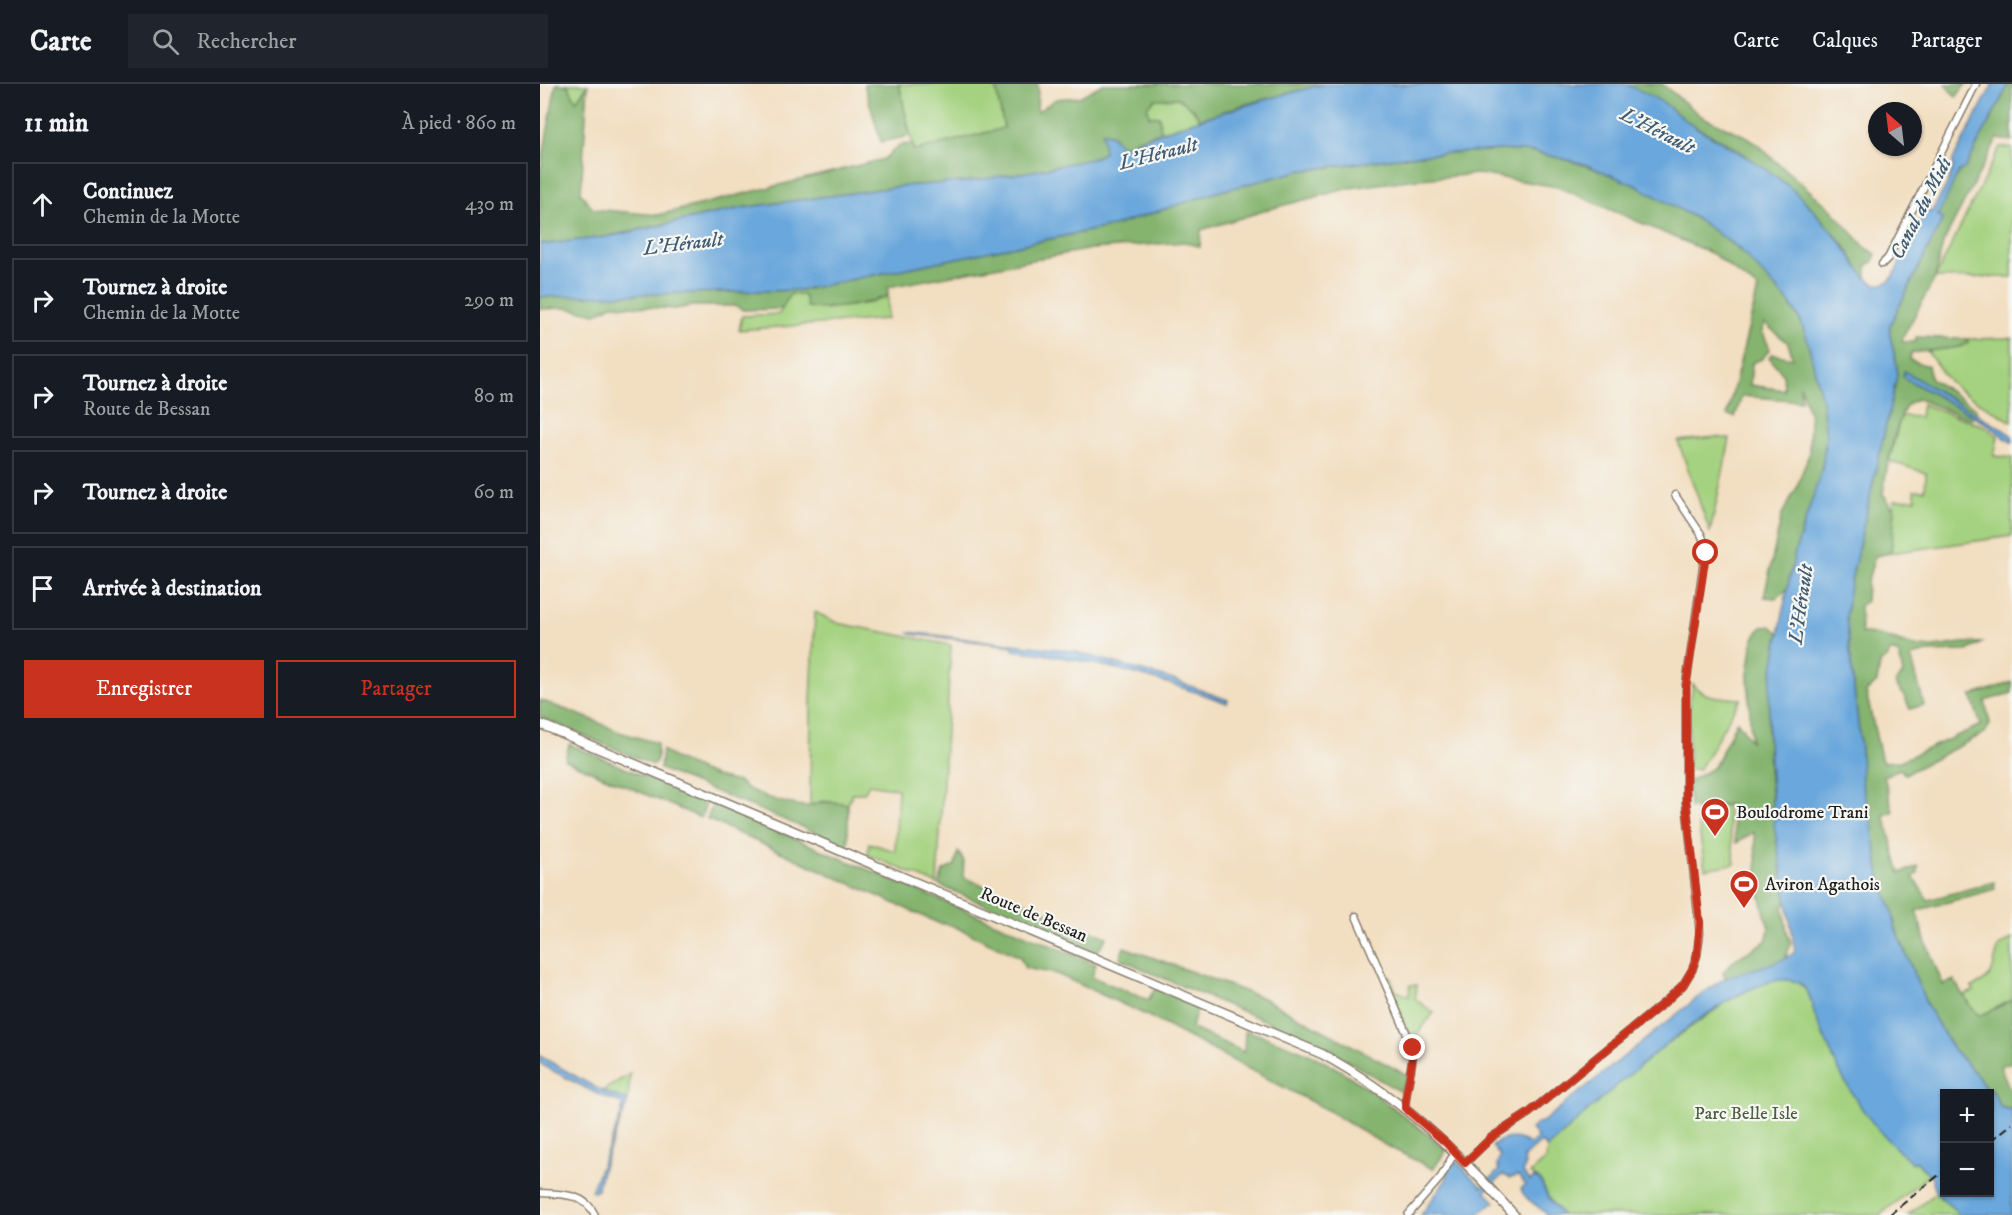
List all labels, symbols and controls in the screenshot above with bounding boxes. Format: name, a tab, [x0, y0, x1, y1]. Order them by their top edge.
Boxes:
search box	[128, 14, 548, 68]
text: Carte	[30, 24, 92, 59]
icon: search	[149, 25, 182, 58]
text: Rechercher	[197, 28, 297, 55]
text: Carte	[1733, 28, 1779, 54]
text: Calques	[1812, 28, 1878, 54]
text: Partager	[1911, 28, 1982, 54]
water label: L'Hérault	[1615, 102, 1700, 161]
north arrow	[1868, 102, 1922, 156]
text: 11 min	[24, 107, 89, 140]
text: À pied · 860 m	[402, 111, 516, 136]
water label: L'Hérault	[1116, 132, 1202, 176]
water label: Canal du Midi	[1885, 152, 1959, 264]
text: Continuez	[83, 178, 173, 205]
icon: ahead	[26, 188, 59, 221]
text: 430 m	[465, 192, 514, 217]
text: Chemin de la Motte	[83, 205, 240, 230]
water label: L'Hérault	[641, 227, 726, 262]
text: Tournez à droite	[83, 274, 227, 301]
icon: right	[26, 284, 59, 317]
text: 290 m	[464, 288, 514, 313]
text: Chemin de la Motte	[83, 301, 240, 326]
text: Tournez à droite	[83, 370, 227, 397]
icon: right	[26, 380, 59, 413]
text: 80 m	[474, 384, 514, 409]
text: Route de Bessan	[83, 397, 210, 422]
icon: right	[26, 476, 59, 509]
text: Tournez à droite	[83, 479, 227, 506]
text: 60 m	[474, 480, 514, 505]
route start	[1692, 539, 1718, 565]
water label: L'Hérault	[1783, 561, 1820, 646]
icon: arrive	[26, 572, 59, 605]
text: Arrivée à destination	[83, 575, 262, 602]
button: Enregistrer	[24, 660, 264, 718]
button: Partager	[276, 660, 516, 718]
sports icon: Boulodrome Trani	[1699, 796, 1731, 838]
place label: Boulodrome Trani	[1736, 802, 1868, 824]
sports icon: Aviron Agathois	[1728, 868, 1760, 910]
place label: Aviron Agathois	[1765, 874, 1880, 896]
street label: Route de Bessan	[977, 882, 1091, 948]
route end	[1399, 1034, 1425, 1060]
map controls	[1940, 1089, 1994, 1197]
button: +	[1940, 1089, 1994, 1143]
park label: Parc Belle Isle	[1694, 1103, 1798, 1125]
button: −	[1940, 1143, 1994, 1197]

